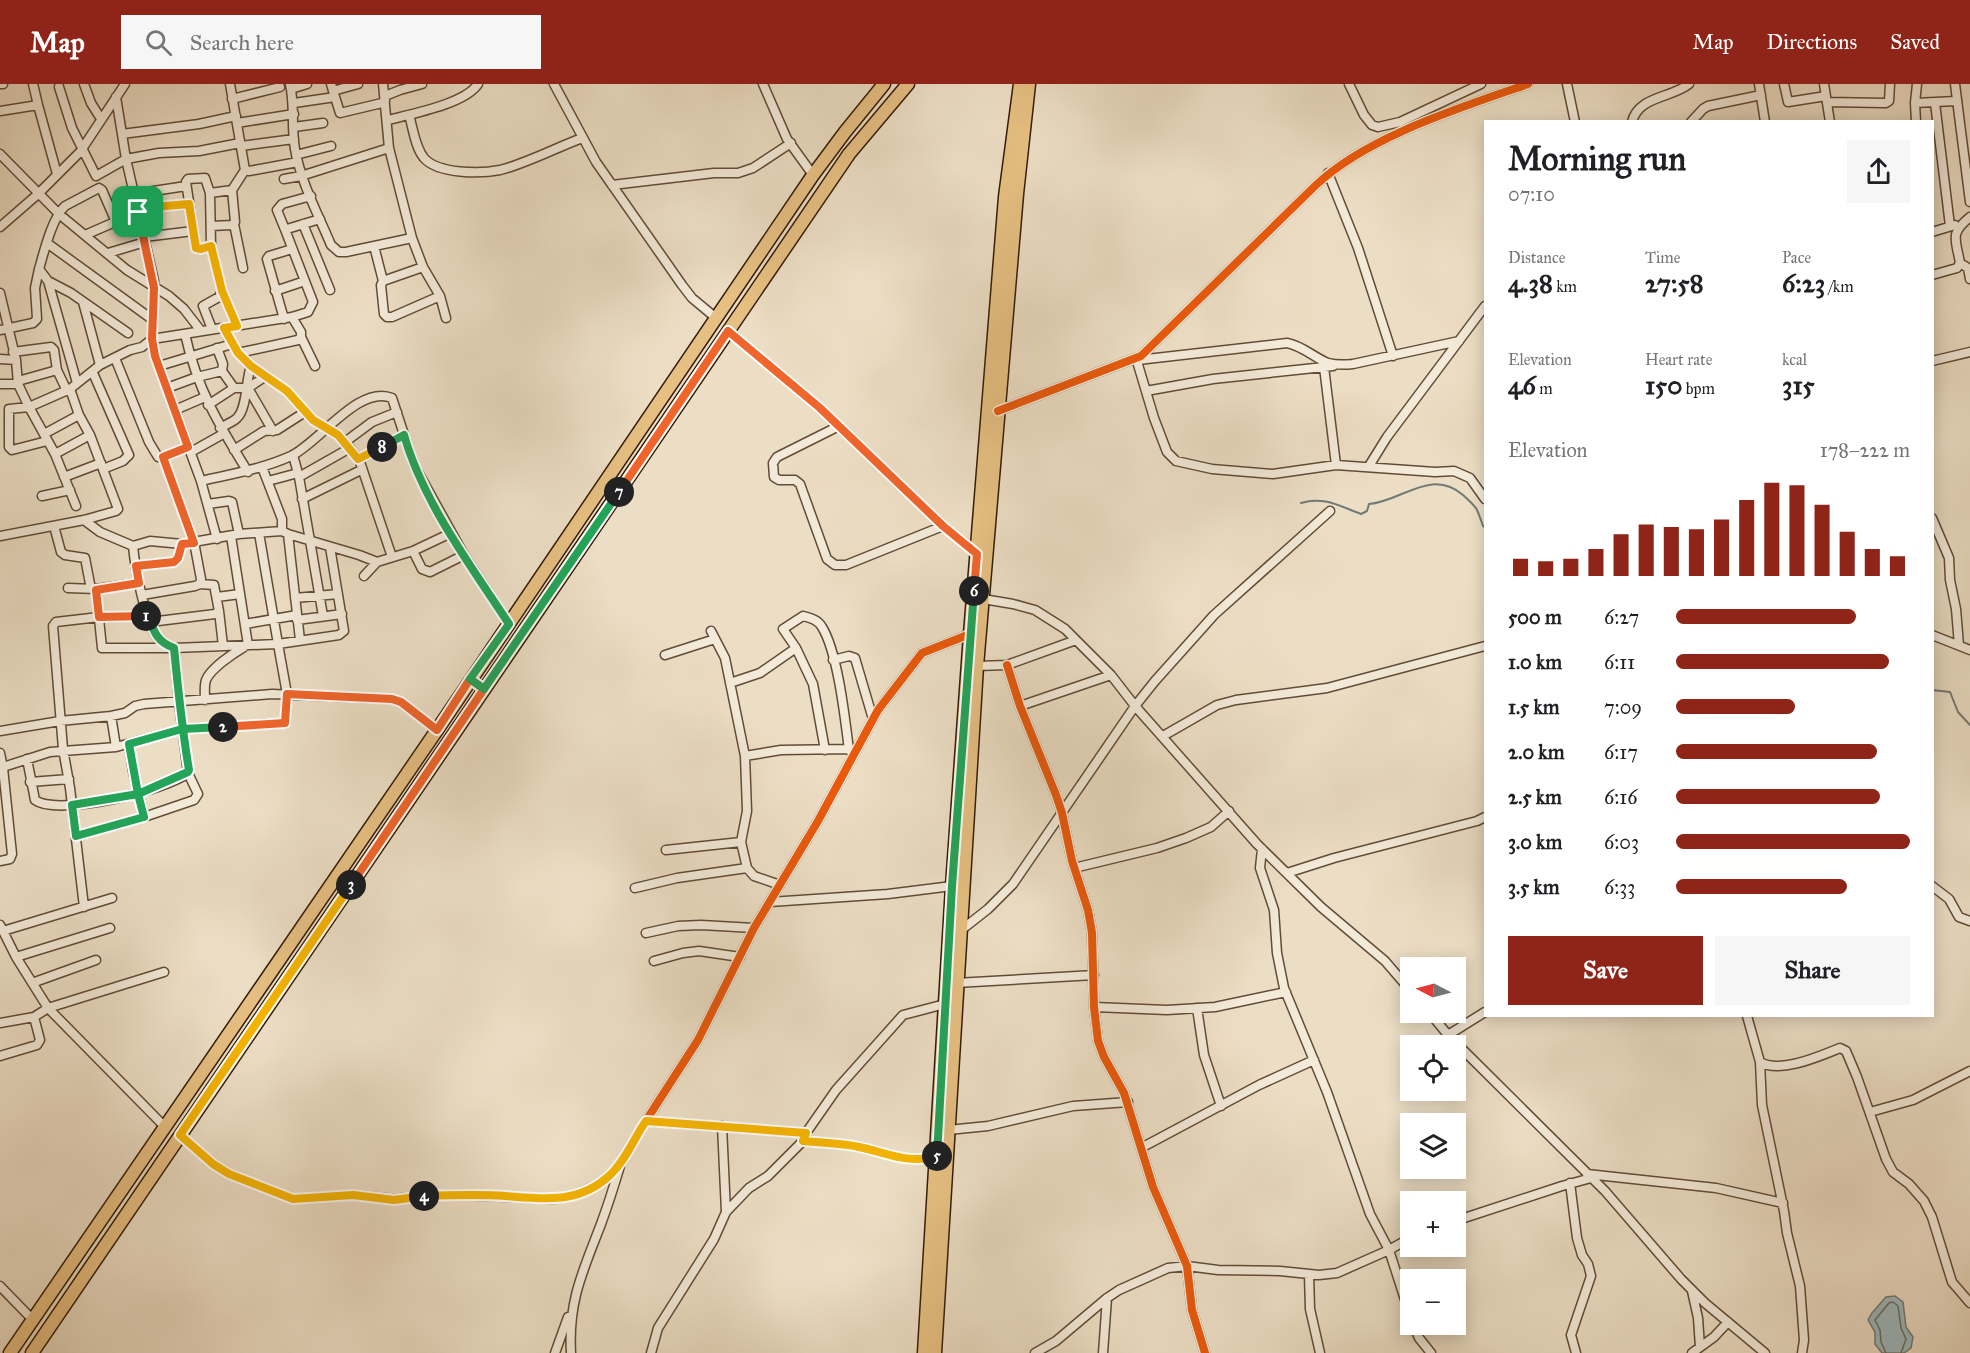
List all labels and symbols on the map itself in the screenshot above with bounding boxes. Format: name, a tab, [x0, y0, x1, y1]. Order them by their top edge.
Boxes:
pin	[112, 186, 163, 237]
pin: 8	[367, 432, 397, 462]
pin: 7	[604, 477, 634, 507]
pin: 6	[959, 576, 989, 606]
pin: 1	[131, 601, 161, 631]
pin: 2	[208, 712, 238, 742]
pin: 3	[336, 870, 366, 900]
north arrow	[1400, 957, 1466, 1023]
pin: 5	[922, 1141, 952, 1171]
pin: 4	[409, 1181, 439, 1211]

